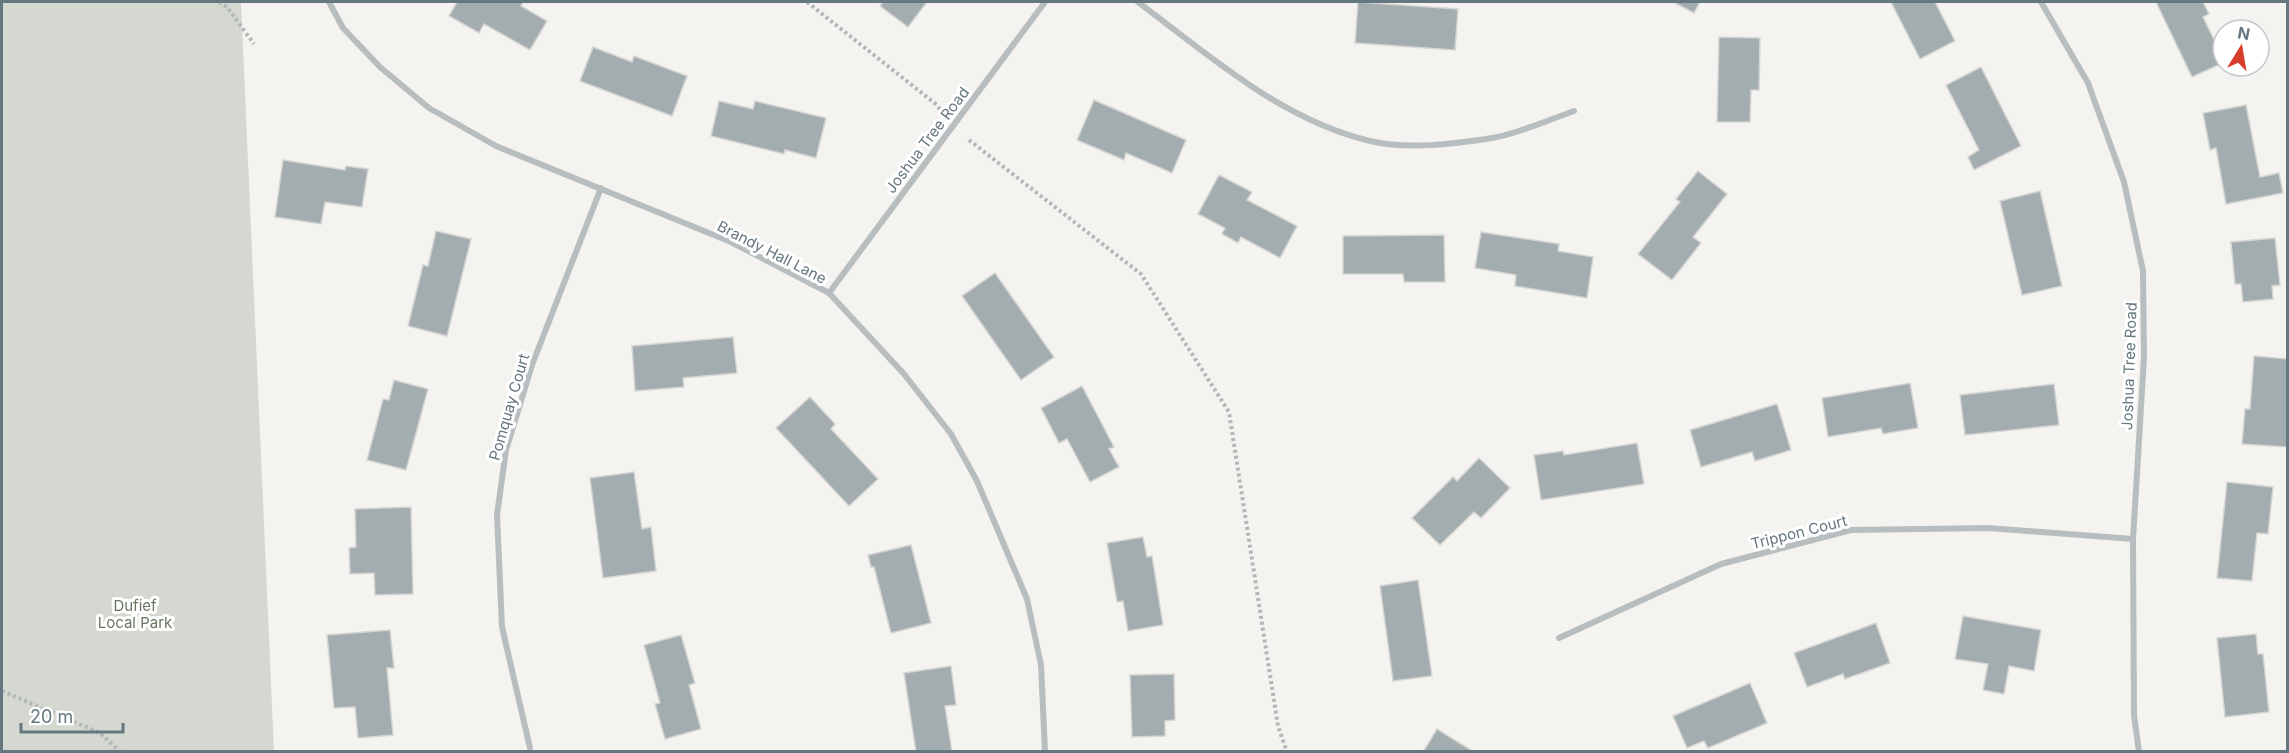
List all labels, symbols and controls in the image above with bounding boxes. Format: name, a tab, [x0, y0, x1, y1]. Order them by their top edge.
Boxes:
north arrow	[2211, 18, 2271, 78]
text: N	[2236, 22, 2252, 44]
street label: Joshua Tree Road	[881, 83, 973, 197]
street label: Brandy Hall Lane	[714, 216, 830, 288]
street label: Joshua Tree Road	[2117, 302, 2141, 430]
street label: Pomquay Court	[485, 351, 533, 463]
street label: Trippon Court	[1749, 511, 1849, 553]
park label: Dufief Local Park	[98, 596, 173, 632]
scale bar	[21, 696, 123, 734]
text: 20 m	[30, 706, 73, 727]

